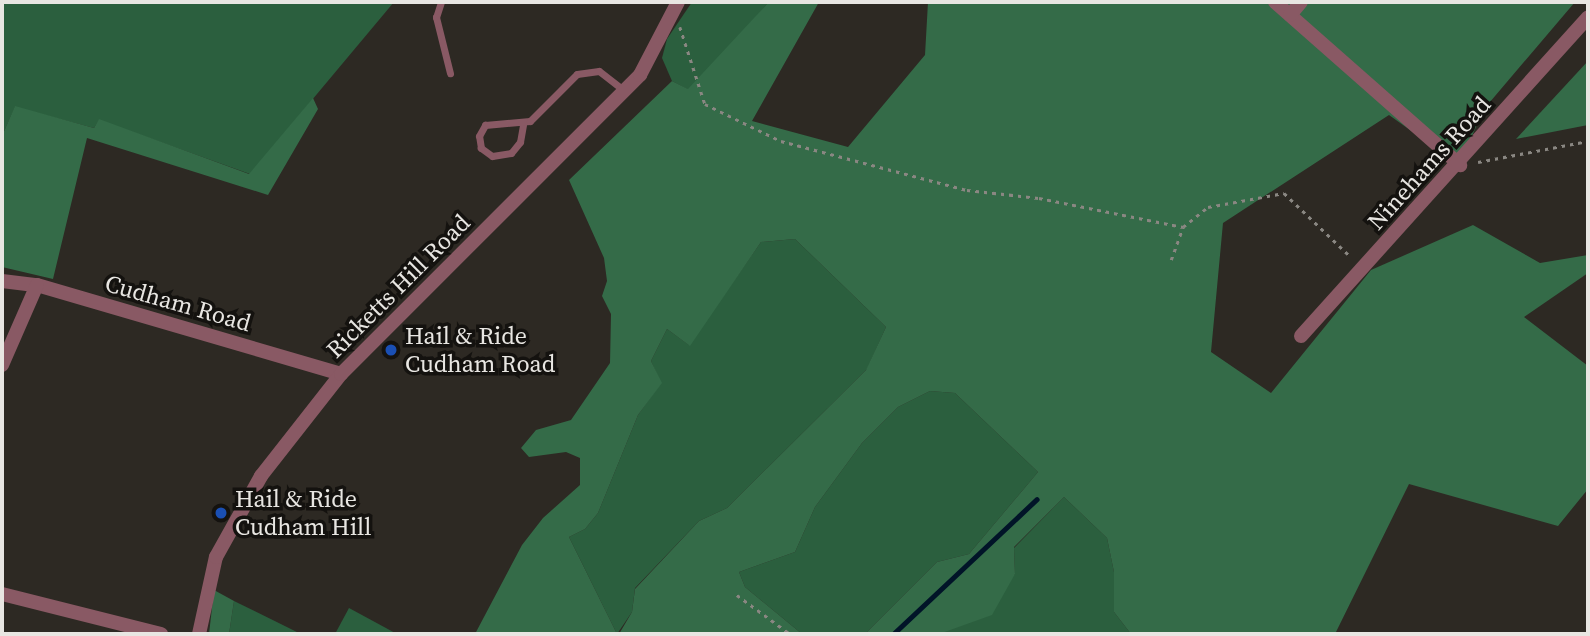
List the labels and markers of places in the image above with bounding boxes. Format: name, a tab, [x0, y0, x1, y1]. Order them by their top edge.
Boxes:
place label: Hail & Ride Cudham Road	[405, 322, 555, 378]
marker: Hail & Ride Cudham Road	[383, 342, 399, 358]
place label: Hail & Ride Cudham Hill	[235, 485, 371, 541]
marker: Hail & Ride Cudham Hill	[213, 505, 229, 521]

